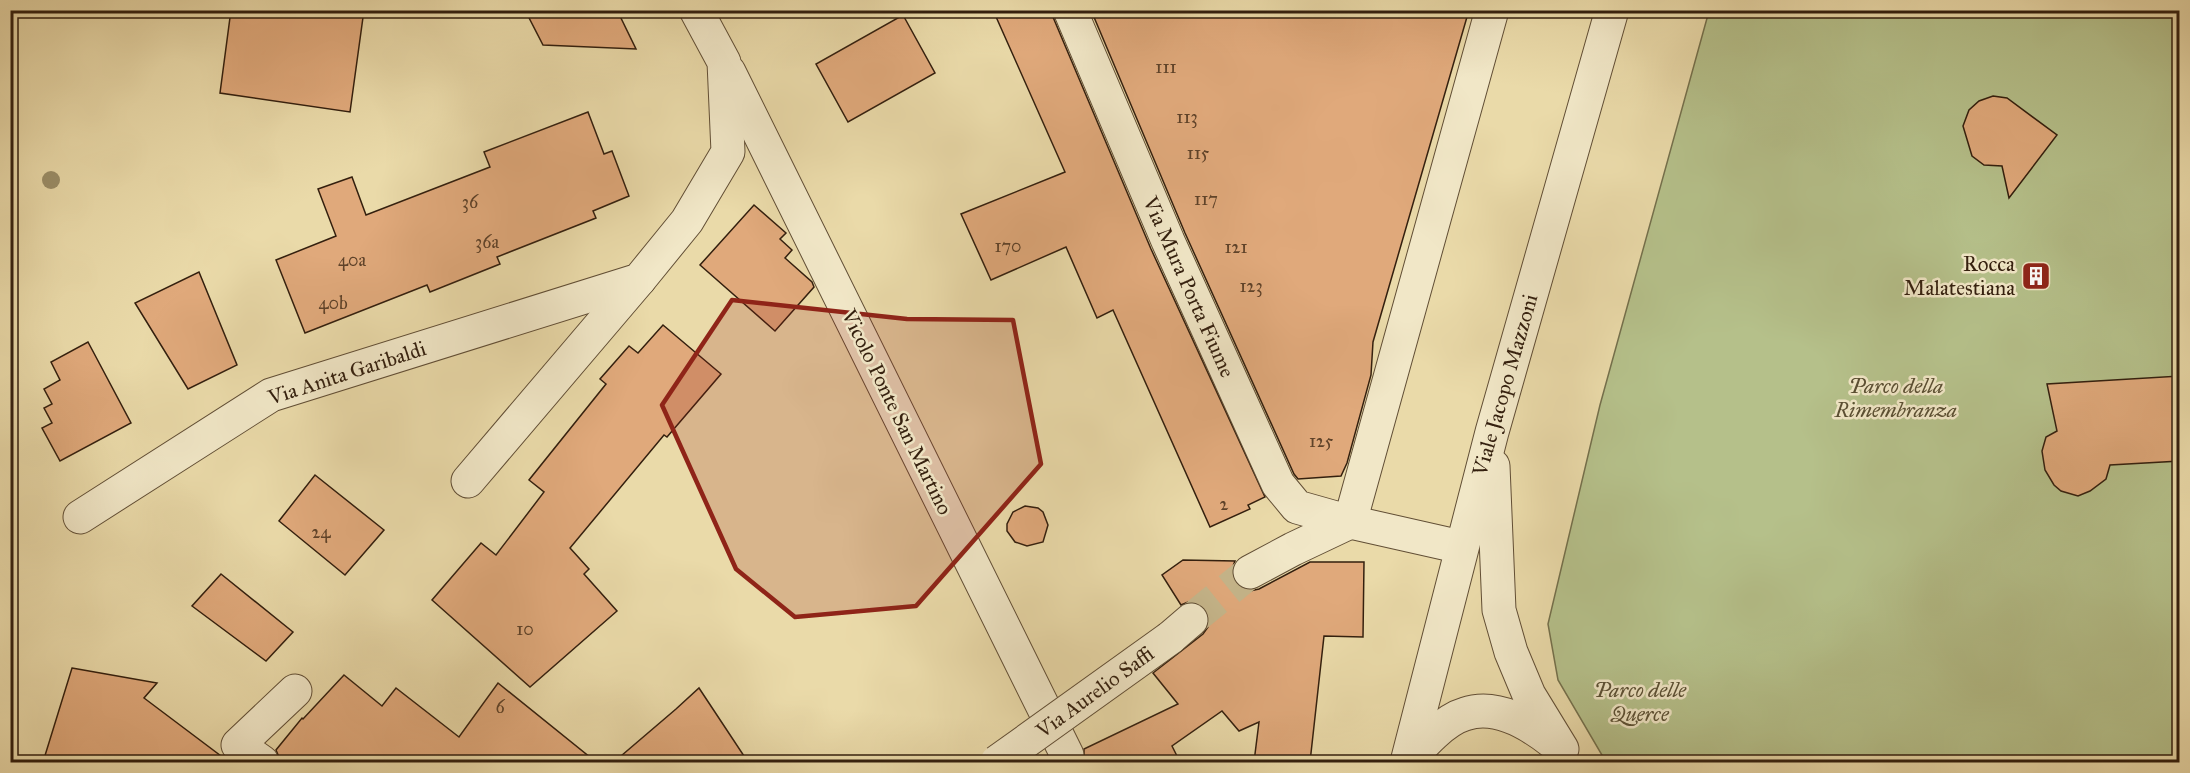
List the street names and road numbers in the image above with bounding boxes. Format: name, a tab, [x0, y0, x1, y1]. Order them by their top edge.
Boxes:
street label: Via Mura Porta Fiume	[1137, 192, 1241, 382]
street label: Viale Jacopo Mazzoni	[1466, 291, 1543, 480]
street label: Vicolo Ponte San Martino	[835, 304, 958, 519]
street label: Via Anita Garibaldi	[264, 335, 429, 411]
street label: Via Aurelio Saffi	[1030, 640, 1159, 744]

